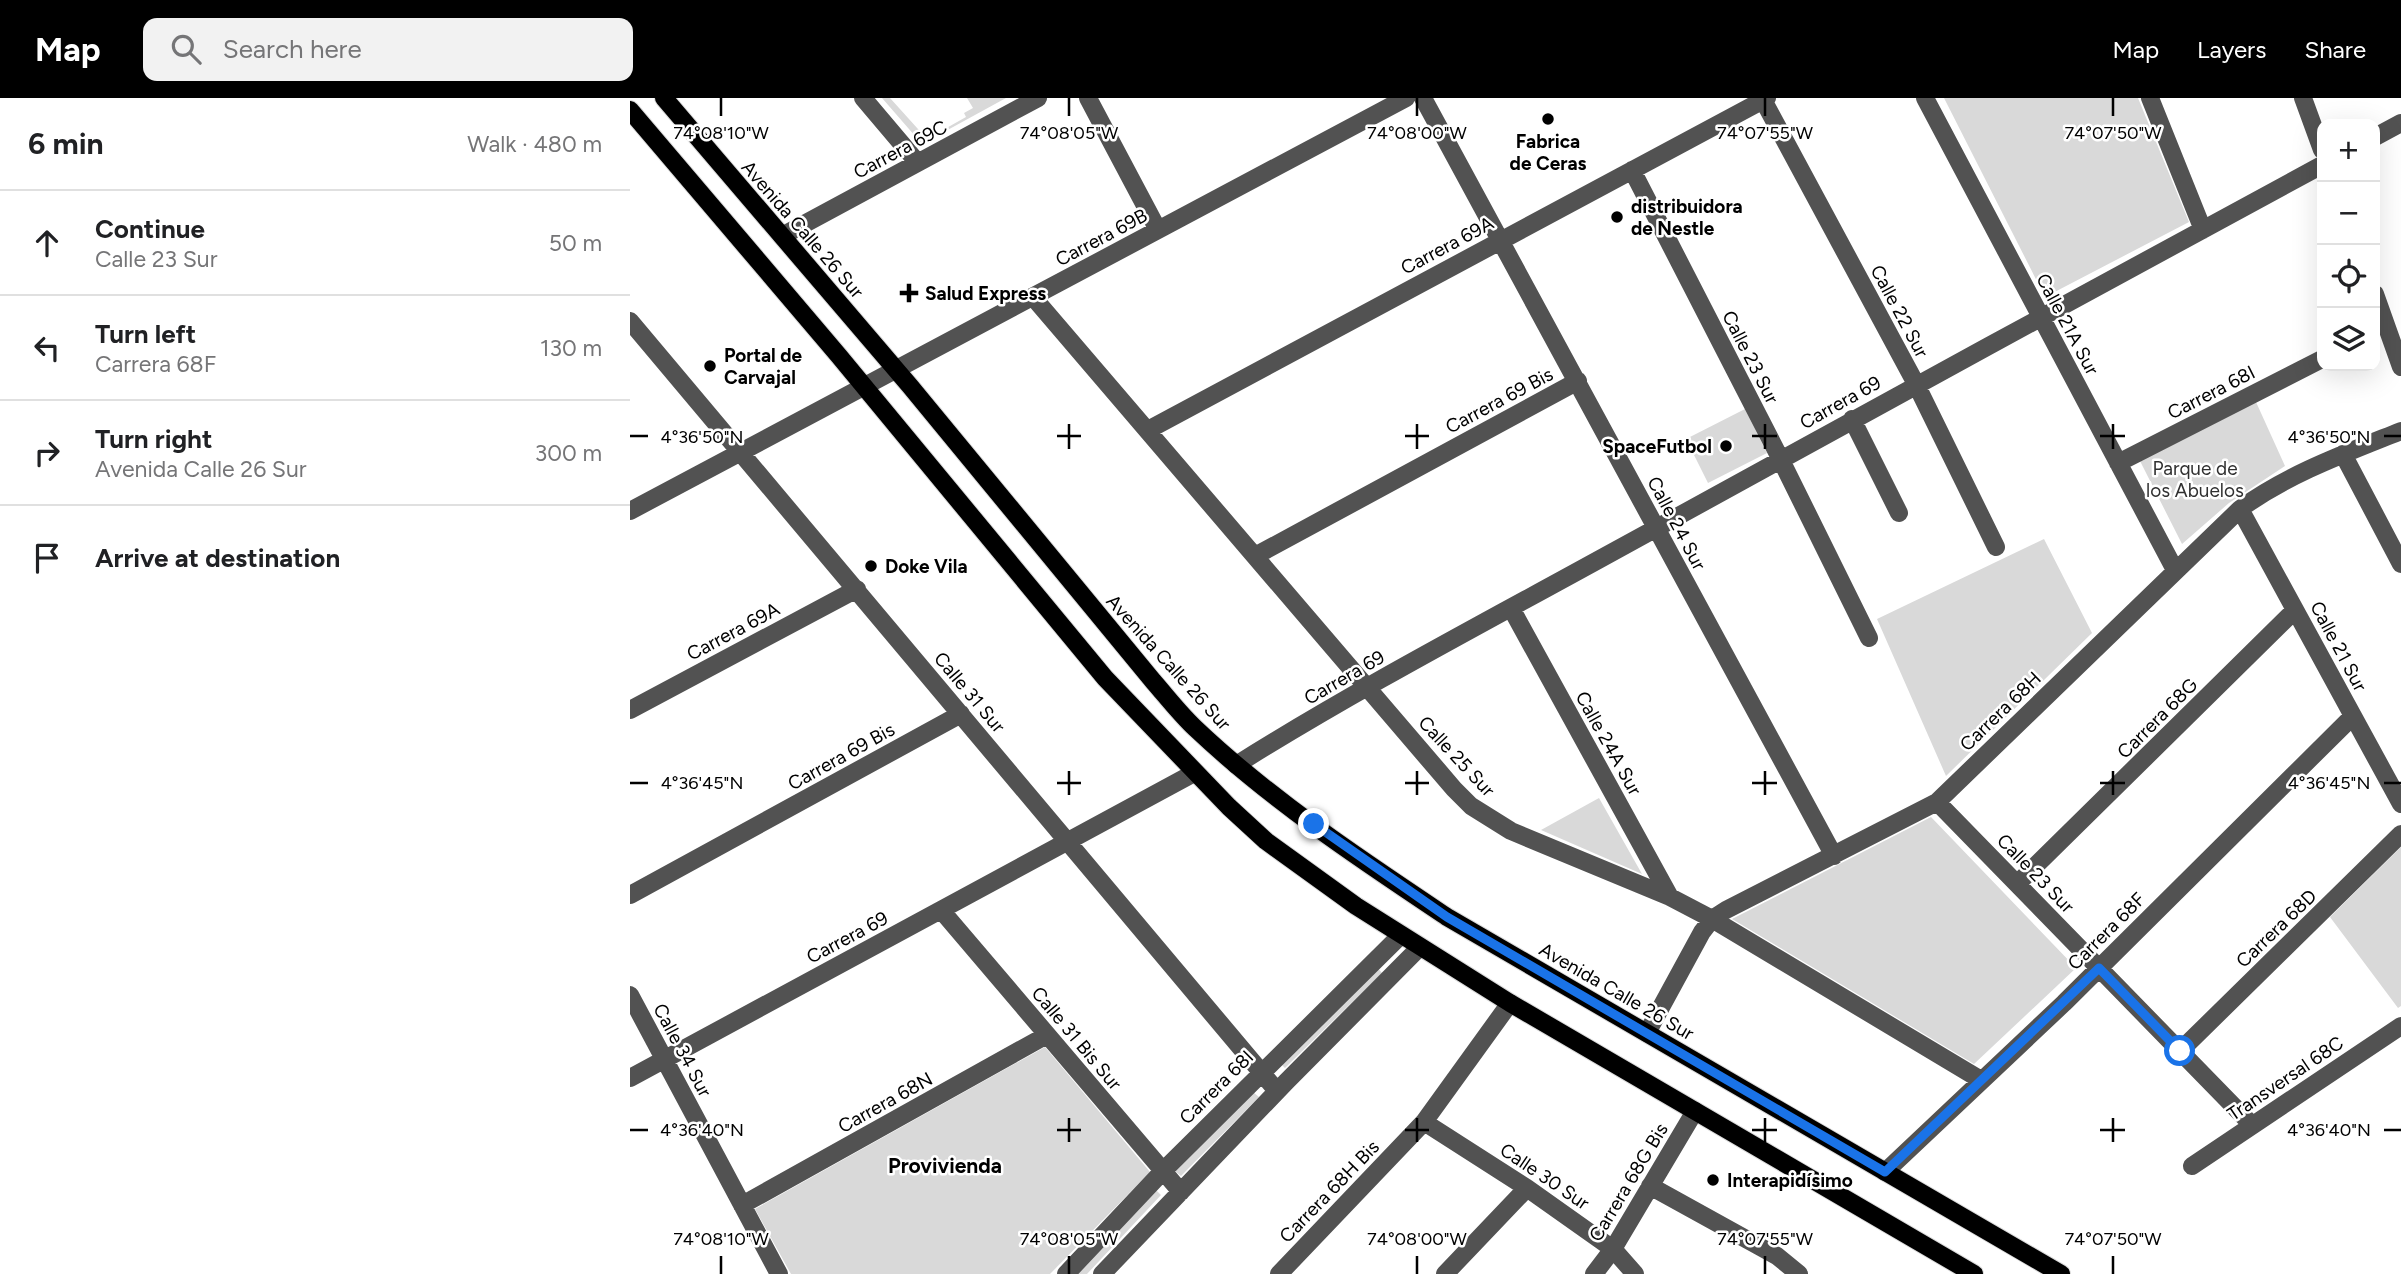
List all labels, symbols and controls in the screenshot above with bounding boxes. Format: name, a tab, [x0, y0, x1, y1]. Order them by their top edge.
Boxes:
search box	[143, 18, 633, 81]
text: Map	[35, 30, 101, 69]
icon: search	[167, 30, 205, 68]
text: Search here	[223, 33, 362, 65]
text: Map	[2112, 35, 2159, 64]
text: Layers	[2197, 35, 2266, 64]
text: Share	[2304, 35, 2366, 64]
marker: Fabrica de Ceras	[1540, 111, 1556, 127]
street label: Carrera 69C	[850, 115, 951, 184]
map controls	[2317, 119, 2380, 371]
button: +	[2317, 119, 2380, 182]
text: 74°08'10"W	[673, 122, 770, 144]
text: 74°08'05"W	[1020, 122, 1119, 144]
text: 74°08'00"W	[1367, 122, 1468, 144]
text: 74°07'55"W	[1717, 122, 1814, 144]
text: 74°07'50"W	[2064, 122, 2162, 144]
text: 6 min	[28, 125, 104, 162]
text: Walk · 480 m	[467, 130, 602, 158]
place label: Fabrica de Ceras	[1510, 130, 1587, 175]
street label: Avenida Calle 26 Sur	[737, 156, 869, 303]
button: −	[2317, 182, 2380, 245]
place label: distribuidora de Nestle	[1631, 195, 1743, 240]
street label: Carrera 69B	[1051, 204, 1151, 271]
marker: distribuidora de Nestle	[1609, 209, 1625, 225]
street label: Carrera 69A	[1397, 211, 1498, 279]
text: Continue	[95, 213, 205, 245]
icon: ahead	[28, 224, 66, 262]
text: 50 m	[549, 229, 602, 257]
text: Calle 23 Sur	[95, 245, 217, 273]
button: locate	[2317, 245, 2380, 308]
street label: Calle 22 Sur	[1866, 261, 1934, 362]
street label: Calle 21A Sur	[2031, 270, 2104, 379]
place label: Salud Express	[925, 282, 1046, 305]
marker: Salud Express	[899, 283, 919, 303]
street label: Calle 23 Sur	[1717, 307, 1784, 408]
button: layers	[2317, 308, 2380, 371]
text: Turn left	[95, 318, 196, 350]
icon: left	[28, 329, 66, 367]
text: 130 m	[540, 334, 602, 362]
place label: Portal de Carvajal	[724, 344, 803, 389]
text: Carrera 68F	[95, 350, 216, 378]
marker: Portal de Carvajal	[702, 358, 718, 374]
street label: Carrera 68I	[2164, 361, 2259, 424]
street label: Carrera 69 Bis	[1442, 362, 1557, 438]
street label: Carrera 69	[1796, 371, 1885, 434]
text: Turn right	[95, 423, 212, 455]
text: 4°36'50"N	[661, 426, 743, 448]
text: 4°36'50"N	[2288, 426, 2370, 448]
icon: right	[28, 434, 66, 472]
place label: SpaceFutbol	[1602, 435, 1712, 458]
marker: SpaceFutbol	[1718, 438, 1734, 454]
text: 300 m	[535, 439, 602, 467]
text: Avenida Calle 26 Sur	[95, 455, 307, 483]
park label: Parque de los Abuelos	[2146, 457, 2244, 502]
street label: Calle 24 Sur	[1642, 473, 1711, 574]
icon: arrive	[28, 539, 66, 577]
text: Arrive at destination	[95, 542, 340, 574]
place label: Doke Vila	[885, 555, 968, 578]
marker: Doke Vila	[863, 558, 879, 574]
street label: Avenida Calle 26 Sur	[1102, 590, 1236, 735]
street label: Carrera 69A	[683, 597, 784, 665]
street label: Calle 21 Sur	[2305, 597, 2372, 696]
street label: Carrera 69	[1300, 645, 1389, 710]
street label: Calle 31 Sur	[929, 647, 1010, 738]
street label: Carrera 68H	[1955, 667, 2046, 756]
street label: Carrera 68G	[2112, 673, 2202, 763]
street label: Calle 24A Sur	[1571, 687, 1647, 800]
street label: Calle 25 Sur	[1414, 711, 1500, 802]
street label: Carrera 69 Bis	[784, 718, 899, 795]
text: 4°36'45"N	[661, 772, 743, 794]
text: 4°36'45"N	[2288, 772, 2370, 794]
route end	[1298, 808, 1329, 839]
street label: Calle 23 Sur	[1992, 829, 2079, 918]
street label: Carrera 68D	[2231, 884, 2321, 972]
street label: Carrera 68F	[2063, 888, 2150, 975]
street label: Carrera 69	[803, 906, 892, 968]
street label: Avenida Calle 26 Sur	[1535, 938, 1699, 1045]
street label: Calle 31 Bis Sur	[1027, 982, 1127, 1095]
street label: Calle 34 Sur	[648, 1000, 717, 1101]
street label: Transversal 68C	[2223, 1031, 2348, 1126]
route start	[2164, 1035, 2195, 1066]
street label: Carrera 68I	[1175, 1046, 1258, 1129]
street label: Carrera 68N	[834, 1067, 937, 1138]
text: 4°36'40"N	[660, 1119, 744, 1141]
street label: Carrera 68G Bis	[1584, 1119, 1673, 1246]
text: 4°36'40"N	[2287, 1119, 2371, 1141]
street label: Carrera 68H Bis	[1275, 1135, 1384, 1247]
street label: Calle 30 Sur	[1496, 1138, 1594, 1215]
district label: Provivienda	[888, 1153, 1002, 1178]
place label: Interapidísimo	[1727, 1169, 1853, 1192]
marker: Interapidísimo	[1705, 1172, 1721, 1188]
text: 74°08'10"W	[673, 1228, 770, 1250]
text: 74°08'05"W	[1020, 1228, 1119, 1250]
text: 74°08'00"W	[1367, 1228, 1468, 1250]
text: 74°07'55"W	[1717, 1228, 1814, 1250]
text: 74°07'50"W	[2064, 1228, 2162, 1250]

